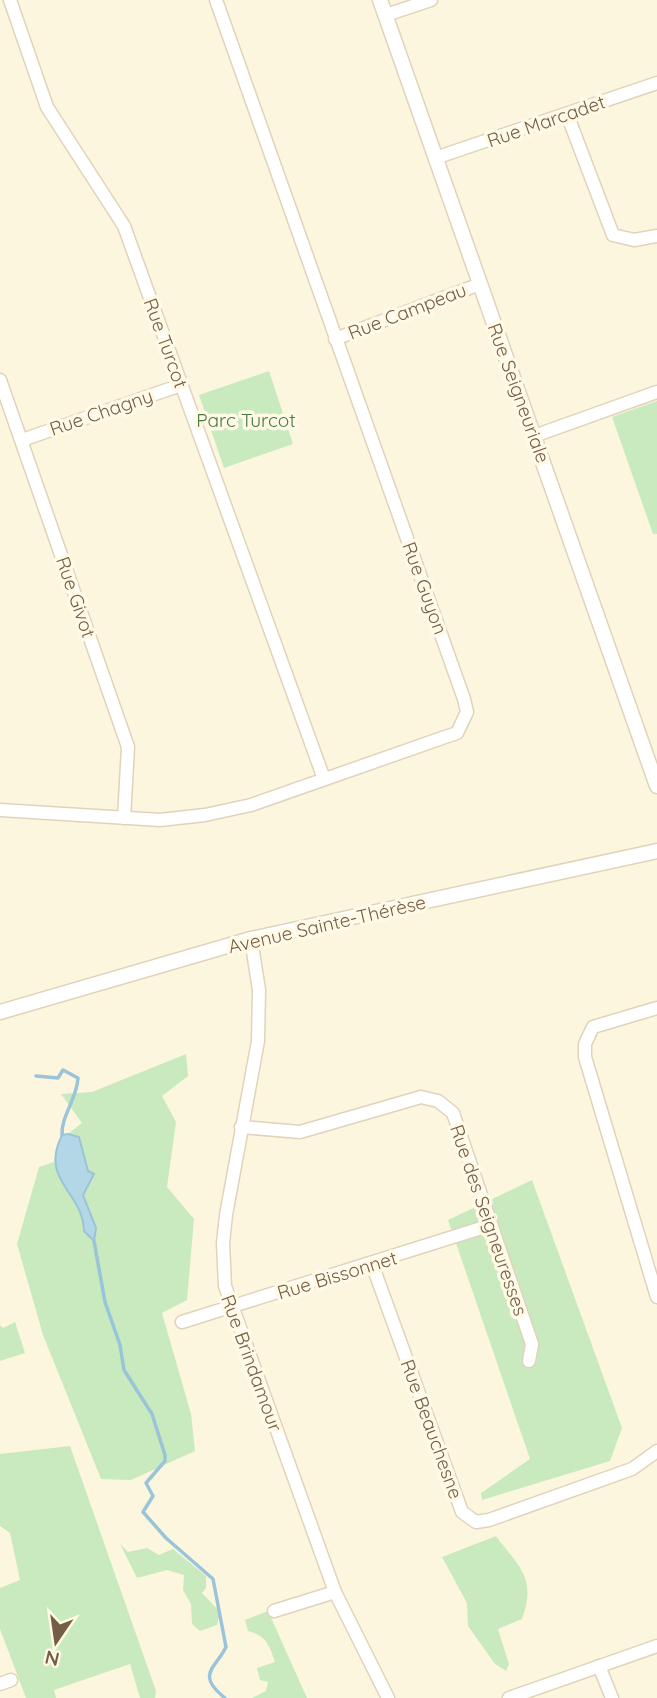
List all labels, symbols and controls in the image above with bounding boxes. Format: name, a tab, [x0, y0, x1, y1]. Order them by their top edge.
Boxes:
street label: Rue Marcadet	[484, 90, 608, 152]
street label: Rue Campeau	[344, 277, 470, 345]
street label: Rue Turcot	[139, 295, 193, 391]
street label: Rue Seigneuriale	[483, 320, 555, 466]
street label: Rue Chagny	[46, 383, 156, 441]
park label: Parc Turcot	[196, 408, 296, 432]
street label: Rue Guyon	[397, 539, 453, 637]
street label: Rue Givot	[51, 553, 101, 641]
street label: Avenue Sainte-Thérèse	[226, 890, 428, 958]
street label: Rue des Seigneuresses	[445, 1121, 533, 1319]
street label: Rue Bissonnet	[274, 1245, 400, 1305]
street label: Rue Brindamour	[216, 1291, 288, 1435]
street label: Rue Beauchesne	[396, 1356, 468, 1502]
north arrow	[21, 1607, 91, 1677]
text: N	[43, 1645, 62, 1672]

